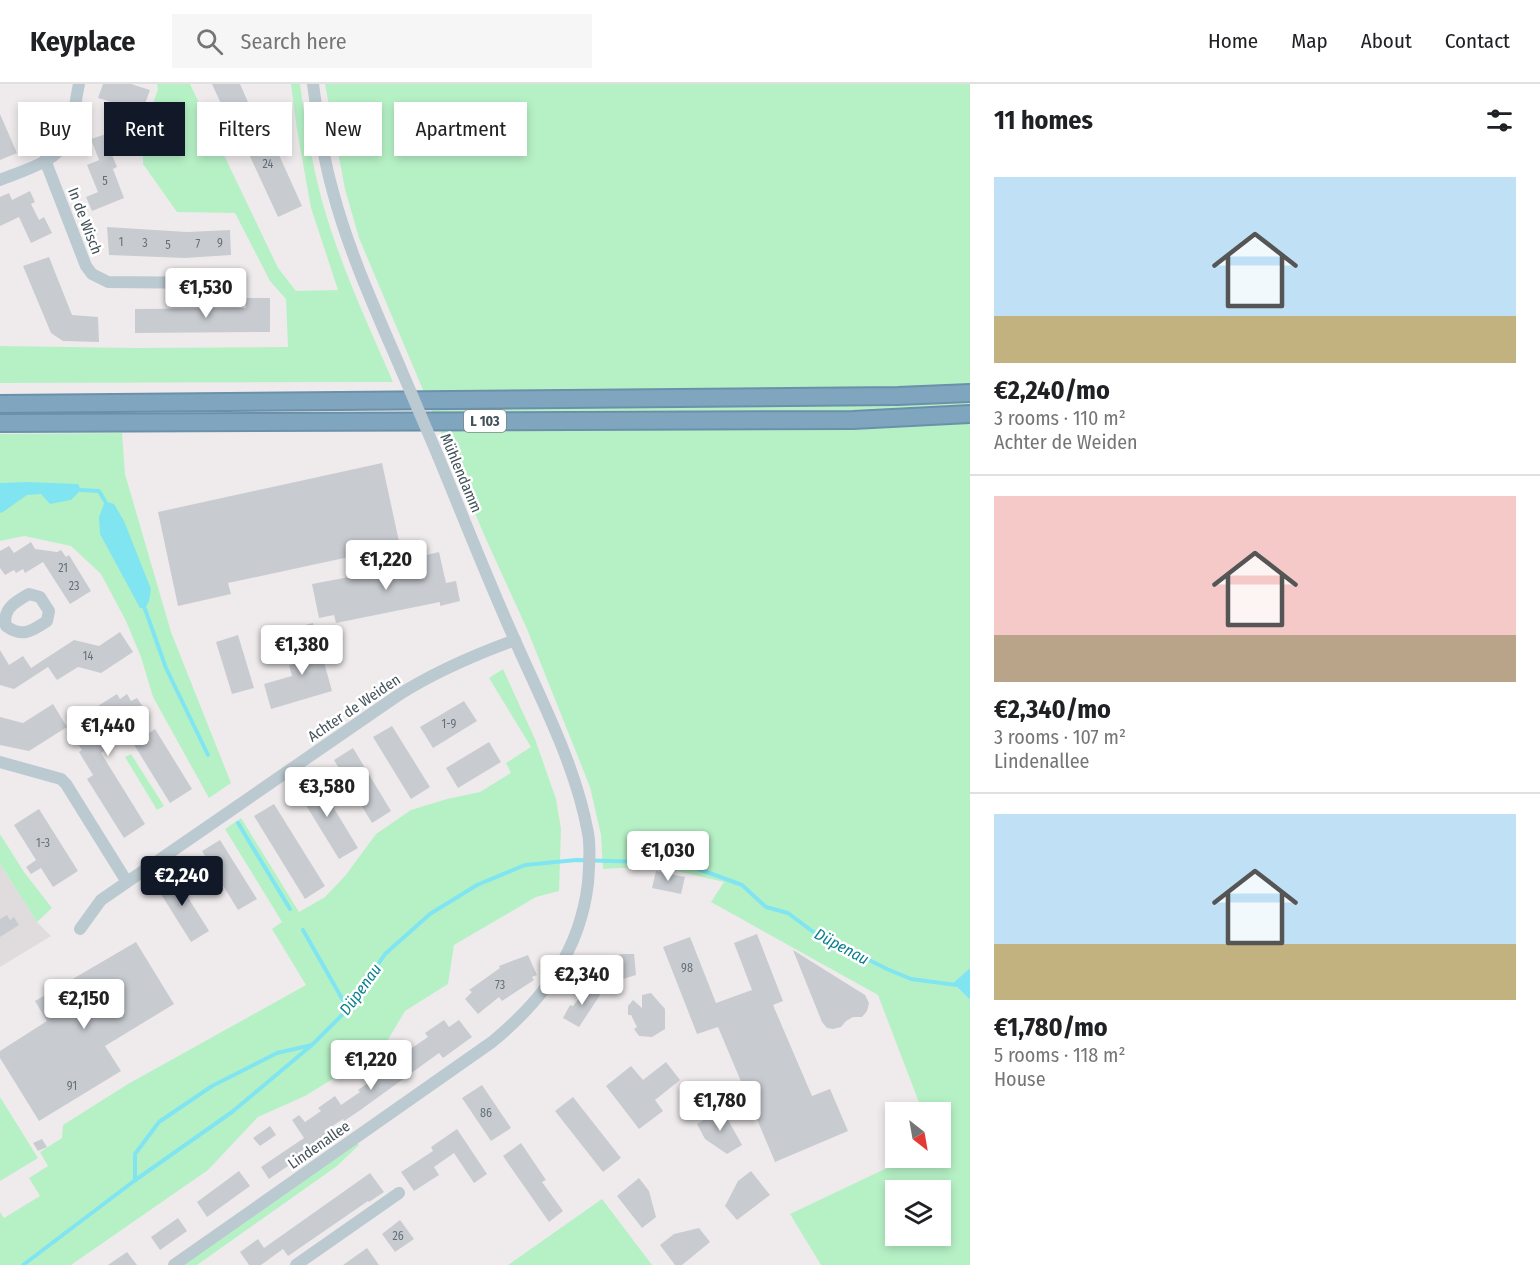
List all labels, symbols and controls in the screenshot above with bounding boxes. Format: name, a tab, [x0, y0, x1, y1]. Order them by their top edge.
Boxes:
search box	[172, 14, 592, 68]
text: Keyplace	[30, 25, 136, 58]
icon: search	[193, 25, 226, 58]
text: Search here	[241, 28, 347, 55]
text: Home	[1208, 28, 1258, 54]
text: Map	[1291, 28, 1328, 54]
text: About	[1361, 28, 1412, 54]
text: Contact	[1445, 28, 1510, 54]
chip: Buy	[18, 102, 92, 156]
chip: Rent	[104, 102, 185, 156]
chip: Filters	[197, 102, 292, 156]
chip: New	[304, 102, 382, 156]
chip: Apartment	[394, 102, 527, 156]
icon: filters	[1483, 104, 1516, 137]
text: 11 homes	[994, 105, 1093, 136]
house number: 24	[263, 157, 274, 171]
house number: 5	[102, 174, 108, 188]
street label: In de Wisch	[64, 185, 106, 257]
icon: home	[1201, 216, 1309, 324]
house number: 1	[119, 235, 123, 249]
house number: 3	[142, 236, 148, 250]
house number: 9	[217, 236, 223, 250]
house number: 7	[196, 237, 201, 251]
house number: 5	[165, 238, 171, 252]
pin: €1,530	[157, 268, 255, 319]
text: €1,530	[179, 275, 233, 299]
text: €2,240/mo	[994, 375, 1110, 406]
text: 3 rooms · 110 m²	[994, 406, 1126, 430]
road number: L 103	[464, 410, 506, 432]
text: Achter de Weiden	[994, 430, 1138, 454]
street label: Mühlendamm	[436, 431, 486, 515]
icon: home	[1201, 535, 1309, 643]
pin: €1,220	[337, 540, 435, 591]
text: €1,220	[360, 547, 412, 571]
house number: 21	[58, 561, 68, 575]
house number: 23	[69, 579, 79, 593]
pin: €1,380	[253, 625, 351, 676]
text: €1,380	[275, 632, 329, 656]
house number: 14	[83, 649, 93, 663]
street label: Achter de Weiden	[304, 670, 404, 746]
text: €2,340/mo	[994, 694, 1111, 725]
pin: €1,440	[59, 706, 157, 757]
text: €1,440	[81, 713, 135, 737]
house number: 1-9	[442, 717, 457, 731]
text: 3 rooms · 107 m²	[994, 725, 1126, 749]
text: Lindenallee	[994, 749, 1089, 773]
pin: €3,580	[278, 767, 376, 818]
text: €3,580	[299, 774, 355, 798]
pin: €1,030	[619, 831, 717, 882]
house number: 1-3	[36, 836, 50, 850]
text: €1,030	[641, 838, 695, 862]
icon: home	[1201, 853, 1309, 961]
pin: €2,240	[133, 856, 231, 907]
text: €2,240	[155, 863, 209, 887]
water label: Düpenau	[811, 924, 872, 969]
pin: €2,340	[533, 955, 631, 1006]
water label: Düpenau	[335, 960, 385, 1019]
house number: 98	[681, 961, 693, 975]
text: €2,340	[554, 962, 610, 986]
house number: 73	[495, 978, 505, 992]
pin: €2,150	[35, 979, 133, 1030]
text: €2,150	[58, 986, 110, 1010]
text: €1,780/mo	[994, 1012, 1108, 1043]
pin: €1,220	[322, 1040, 420, 1091]
text: 5 rooms · 118 m²	[994, 1043, 1125, 1067]
text: €1,220	[345, 1047, 397, 1071]
text: House	[994, 1067, 1046, 1091]
house number: 91	[67, 1079, 77, 1093]
pin: €1,780	[671, 1081, 769, 1132]
text: €1,780	[694, 1088, 746, 1112]
north arrow	[885, 1102, 951, 1168]
map controls	[885, 1102, 951, 1246]
house number: 86	[480, 1106, 492, 1120]
street label: Lindenallee	[285, 1117, 353, 1173]
button: layers	[885, 1180, 951, 1246]
house number: 26	[392, 1229, 404, 1243]

